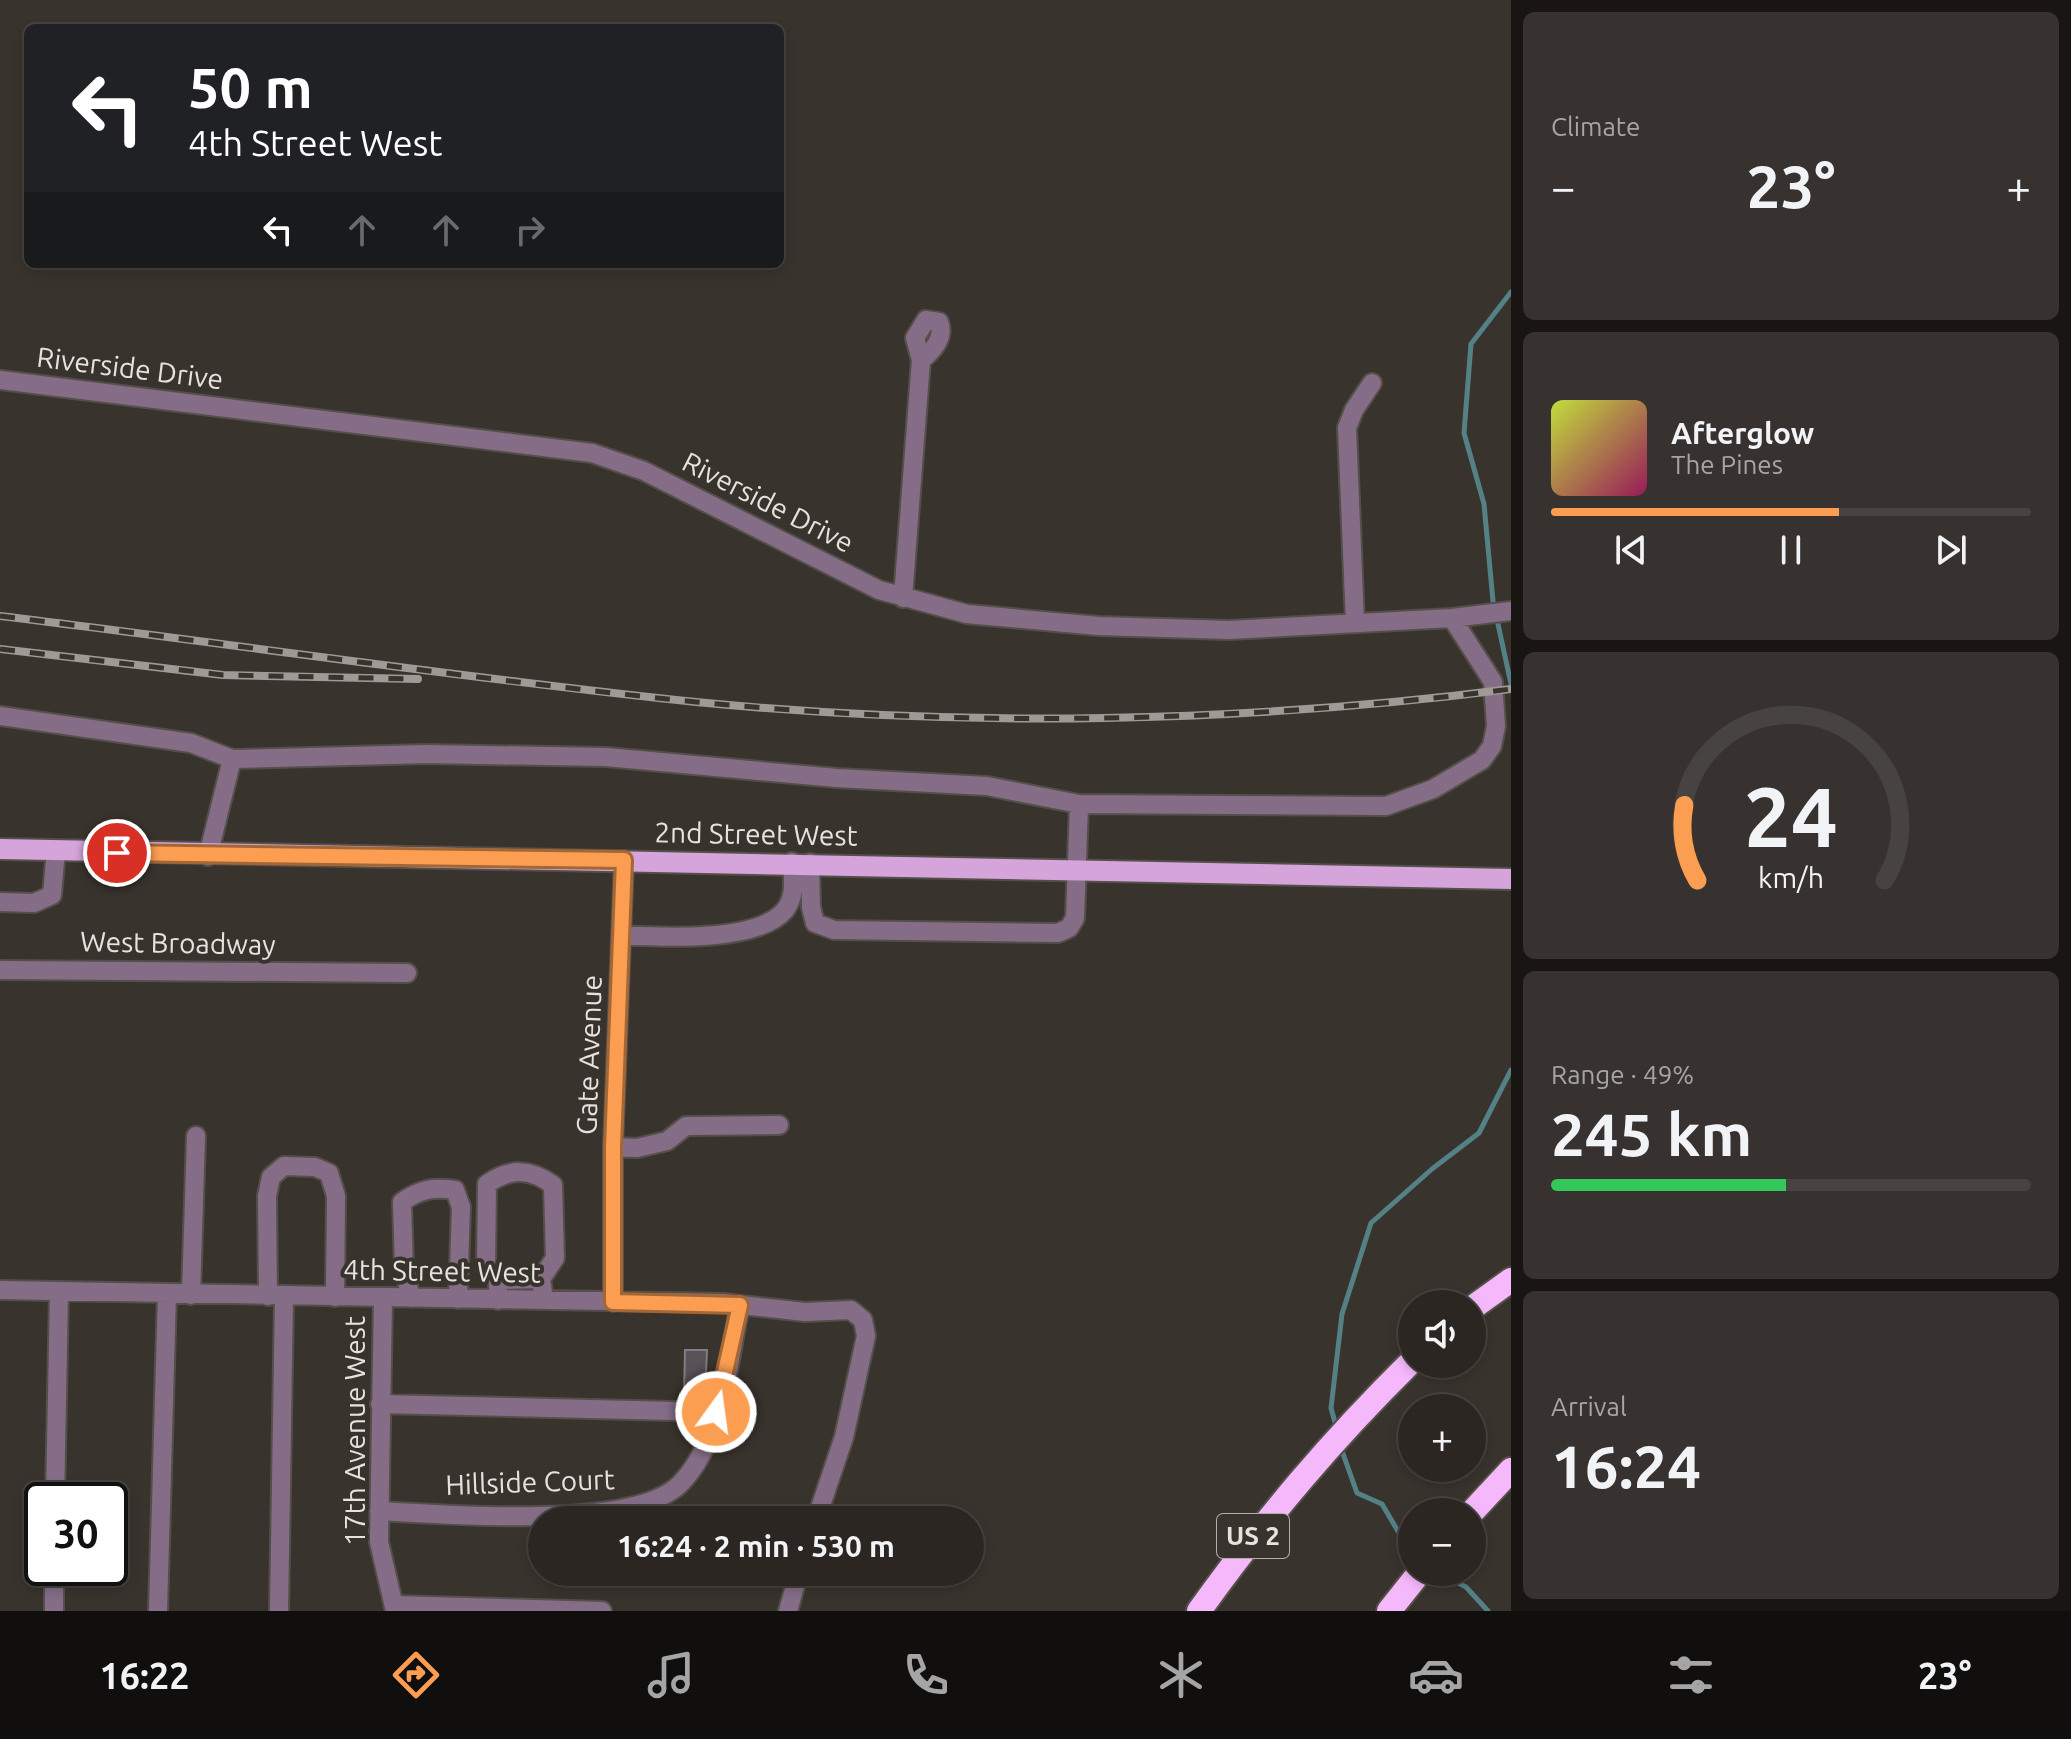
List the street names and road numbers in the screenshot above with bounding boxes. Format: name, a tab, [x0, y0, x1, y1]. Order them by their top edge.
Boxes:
street label: Riverside Drive	[35, 341, 225, 394]
street label: Riverside Drive	[678, 445, 859, 558]
street label: 2nd Street West	[654, 816, 858, 851]
street label: West Broadway	[80, 925, 276, 960]
street label: Gate Avenue	[570, 974, 607, 1136]
street label: 4th Street West	[343, 1253, 541, 1288]
street label: 17th Avenue West	[339, 1316, 370, 1546]
street label: Hillside Court	[445, 1463, 615, 1500]
road number: US 2	[1217, 1514, 1289, 1558]

